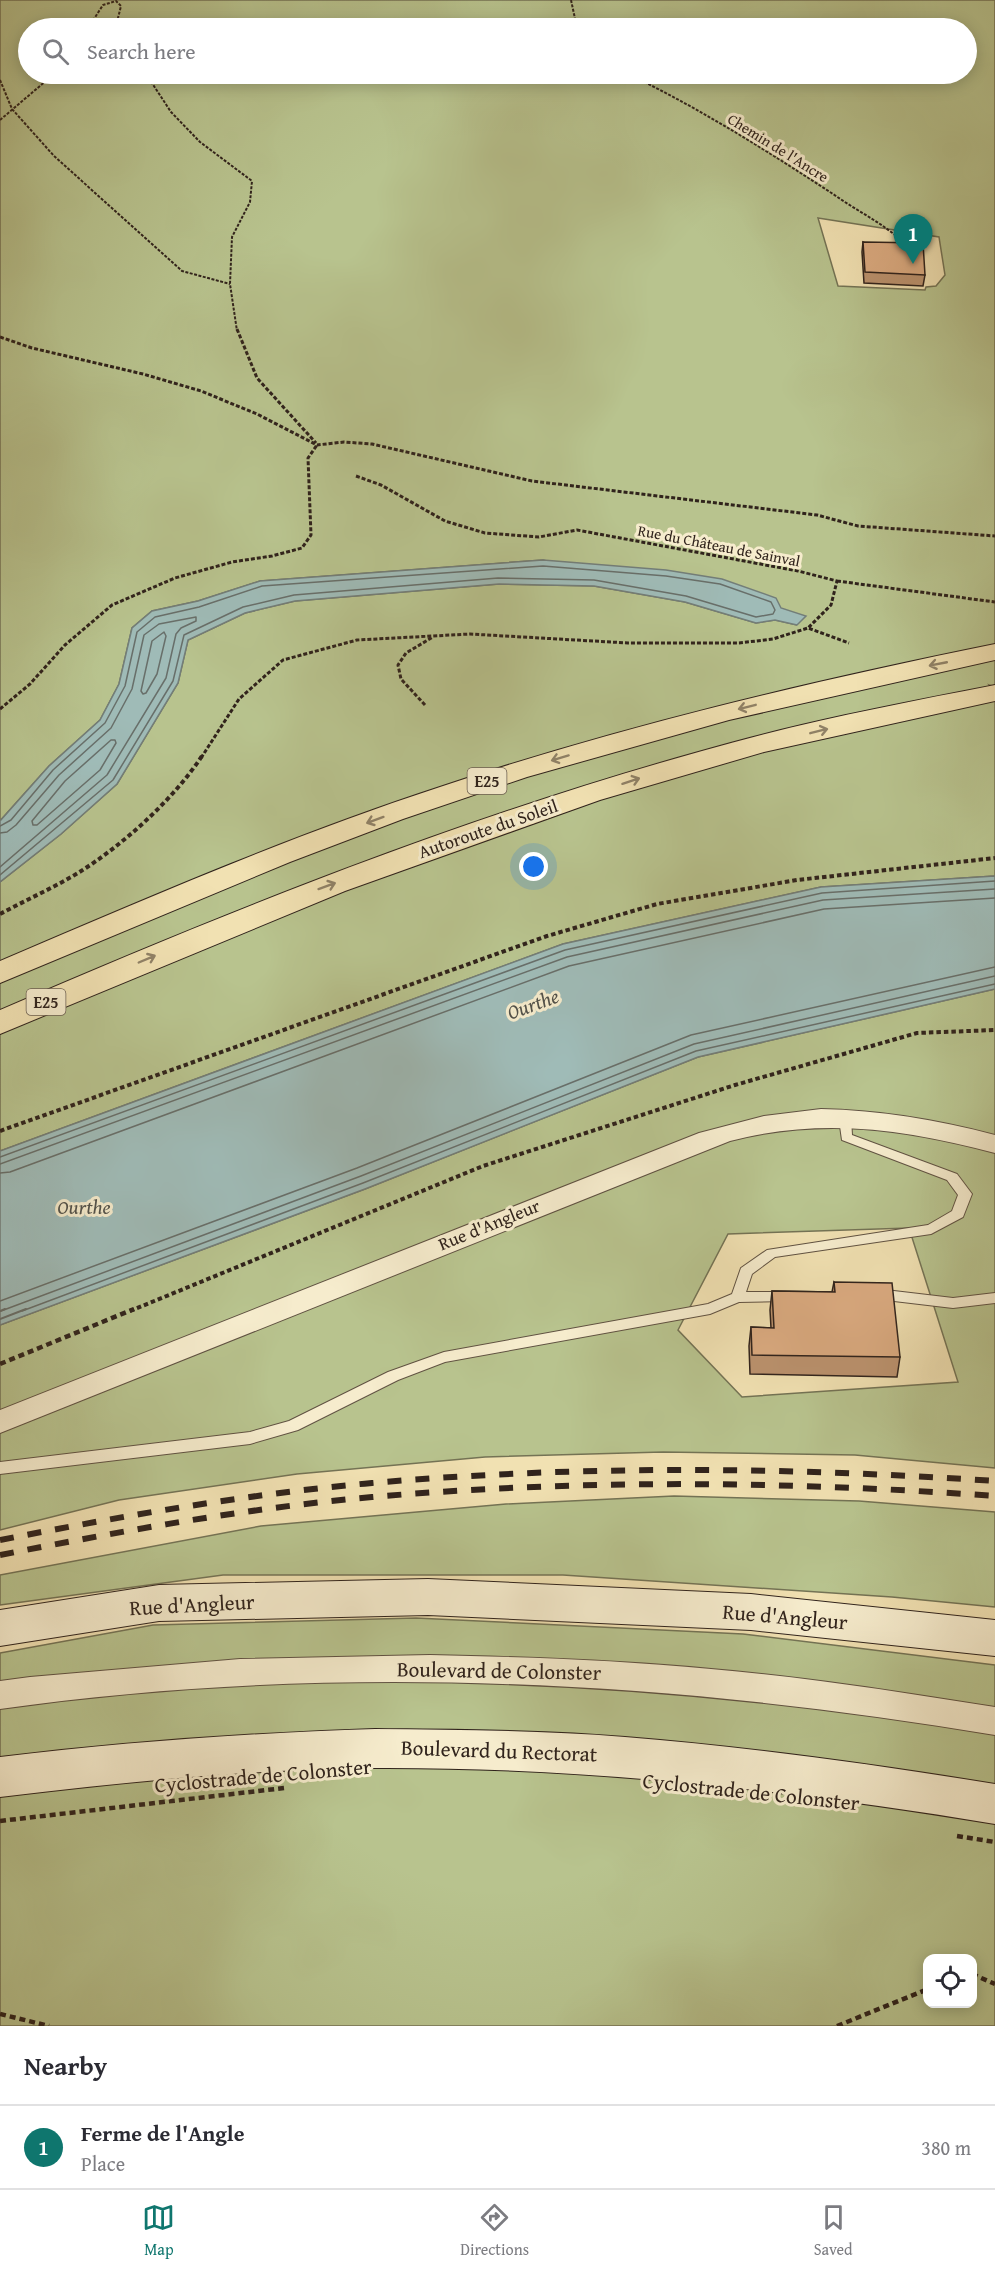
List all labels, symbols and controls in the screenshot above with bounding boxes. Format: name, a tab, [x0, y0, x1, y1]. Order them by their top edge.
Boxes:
search box	[18, 18, 977, 84]
icon: search	[39, 35, 72, 68]
text: Search here	[87, 35, 196, 67]
street label: Chemin de l'Ancre	[724, 108, 833, 187]
pin: 1	[894, 214, 932, 264]
street label: Rue du Château de Sainval	[636, 519, 802, 572]
one-way arrow	[928, 659, 948, 670]
one-way arrow	[738, 701, 757, 713]
one-way arrow	[809, 725, 828, 737]
one-way arrow	[551, 754, 570, 765]
road number: E25	[468, 768, 506, 794]
one-way arrow	[621, 775, 640, 786]
street label: Autoroute du Soleil	[414, 792, 561, 865]
one-way arrow	[366, 816, 385, 827]
your location	[519, 852, 548, 881]
one-way arrow	[317, 880, 336, 891]
one-way arrow	[137, 953, 155, 964]
water label: Ourthe	[503, 981, 563, 1026]
road number: E25	[26, 989, 66, 1015]
water label: Ourthe	[57, 1192, 111, 1221]
street label: Rue d'Angleur	[434, 1192, 544, 1257]
street label: Rue d'Angleur	[129, 1586, 256, 1623]
street label: Rue d'Angleur	[721, 1596, 849, 1637]
street label: Boulevard de Colonster	[397, 1653, 602, 1688]
street label: Boulevard du Rectorat	[400, 1732, 598, 1769]
street label: Cyclostrade de Colonster	[153, 1751, 373, 1800]
street label: Cyclostrade de Colonster	[641, 1765, 861, 1818]
map controls	[923, 1954, 977, 2008]
button: locate	[923, 1954, 977, 2008]
text: Nearby	[24, 2046, 107, 2085]
text: Ferme de l'Angle	[81, 2117, 244, 2149]
text: 1	[38, 2133, 49, 2162]
text: 380 m	[921, 2133, 971, 2162]
text: Place	[81, 2149, 125, 2178]
tab: Map	[142, 2201, 175, 2261]
tab: Directions	[460, 2201, 529, 2261]
tab: Saved	[814, 2201, 853, 2261]

